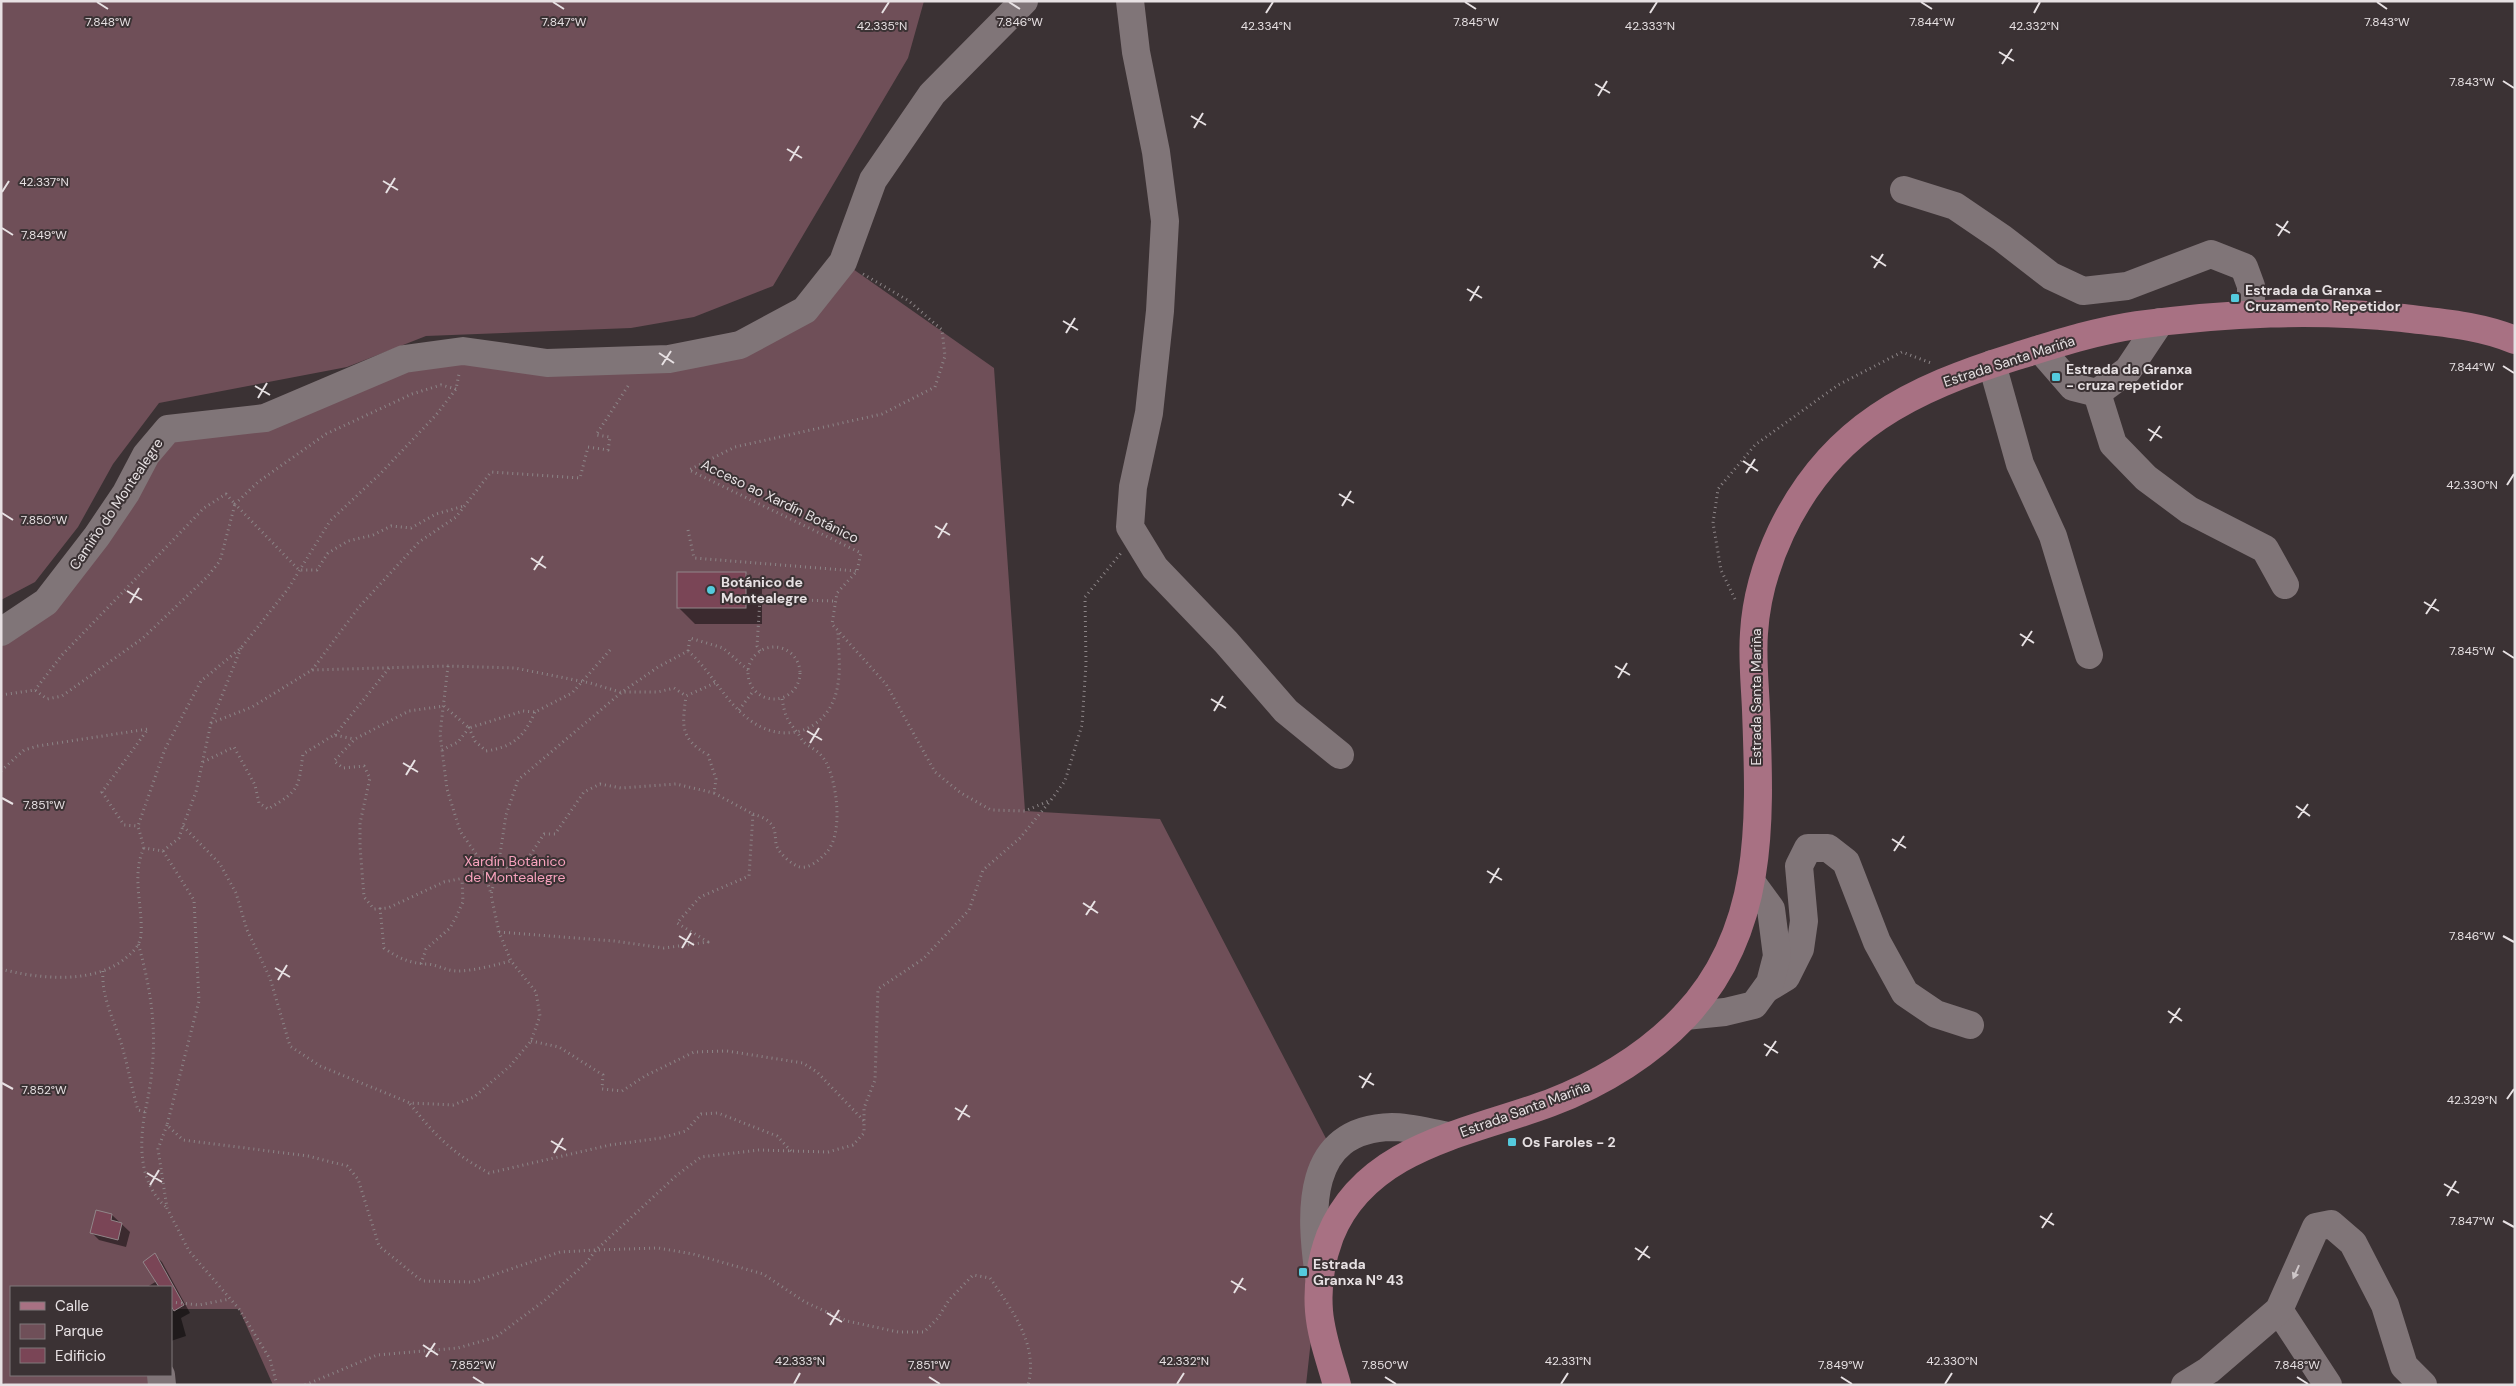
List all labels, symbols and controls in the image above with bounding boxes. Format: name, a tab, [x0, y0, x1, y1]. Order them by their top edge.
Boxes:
text: 7.848°W	[85, 14, 131, 30]
text: 7.847°W	[542, 14, 587, 30]
text: 7.846°W	[997, 14, 1043, 30]
text: 7.845°W	[1453, 14, 1499, 30]
text: 7.844°W	[1909, 14, 1955, 30]
text: 7.843°W	[2364, 14, 2410, 30]
text: 42.335°N	[857, 18, 907, 34]
text: 42.334°N	[1241, 18, 1291, 34]
text: 42.333°N	[1625, 18, 1675, 34]
text: 42.332°N	[2009, 18, 2059, 34]
text: 7.843°W	[2449, 74, 2495, 90]
text: 42.337°N	[19, 174, 69, 190]
text: 7.849°W	[21, 227, 67, 243]
place label: Estrada da Granxa - Cruzamento Repetidor	[2245, 281, 2401, 315]
marker: Estrada da Granxa - Cruzamento Repetidor	[2229, 292, 2241, 304]
street label: Estrada Santa Mariña	[1941, 331, 2077, 391]
text: 7.844°W	[2449, 359, 2495, 375]
place label: Estrada da Granxa - cruza repetidor	[2066, 360, 2192, 394]
marker: Estrada da Granxa - cruza repetidor	[2050, 371, 2062, 383]
street label: Camiño do Montealegre	[65, 435, 167, 573]
street label: Acceso ao Xardín Botánico	[698, 455, 862, 547]
text: 42.330°N	[2446, 477, 2498, 493]
text: 7.850°W	[21, 512, 68, 528]
place label: Botánico de Montealegre	[721, 573, 807, 607]
marker: Botánico de Montealegre	[705, 584, 717, 596]
street label: Estrada Santa Mariña	[1747, 628, 1765, 766]
text: 7.845°W	[2449, 643, 2495, 659]
text: 7.851°W	[23, 797, 65, 813]
park label: Xardín Botánico de Montealegre	[464, 852, 566, 886]
text: 7.846°W	[2449, 928, 2495, 944]
street label: Estrada Santa Mariña	[1457, 1077, 1593, 1141]
text: 7.852°W	[21, 1082, 67, 1098]
text: 42.329°N	[2447, 1092, 2497, 1108]
place label: Os Faroles - 2	[1522, 1133, 1616, 1151]
marker: Os Faroles - 2	[1506, 1136, 1518, 1148]
text: 7.847°W	[2450, 1213, 2495, 1229]
place label: Estrada Granxa Nº 43	[1313, 1255, 1404, 1289]
one-way arrow	[2291, 1265, 2299, 1279]
marker: Estrada Granxa Nº 43	[1297, 1266, 1309, 1278]
legend	[10, 1286, 172, 1376]
text: Calle	[55, 1296, 89, 1316]
text: Parque	[55, 1321, 103, 1341]
text: Edificio	[55, 1346, 106, 1366]
text: 42.333°N	[775, 1353, 825, 1369]
text: 42.332°N	[1159, 1353, 1209, 1369]
text: 42.331°N	[1545, 1353, 1591, 1369]
text: 42.330°N	[1926, 1353, 1978, 1369]
text: 7.852°W	[450, 1357, 496, 1373]
text: 7.851°W	[908, 1357, 950, 1373]
text: 7.850°W	[1362, 1357, 1409, 1373]
text: 7.849°W	[1818, 1357, 1864, 1373]
text: 7.848°W	[2274, 1357, 2320, 1373]

